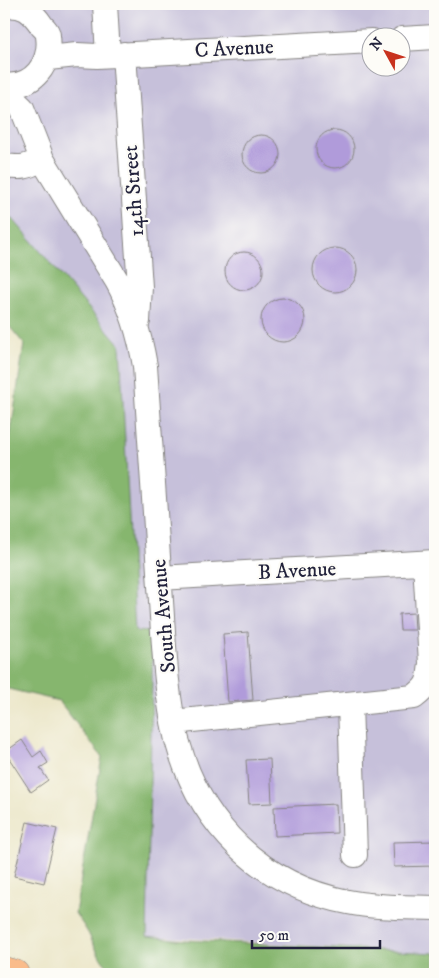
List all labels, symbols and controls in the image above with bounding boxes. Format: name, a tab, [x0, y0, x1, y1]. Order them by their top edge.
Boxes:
north arrow	[362, 28, 412, 78]
street label: C Avenue	[194, 34, 274, 64]
text: N	[366, 34, 388, 54]
street label: 14th Street	[118, 144, 150, 238]
street label: B Avenue	[257, 556, 337, 586]
street label: South Avenue	[146, 558, 182, 674]
scale bar	[252, 918, 379, 950]
text: 50 m	[259, 926, 289, 945]

